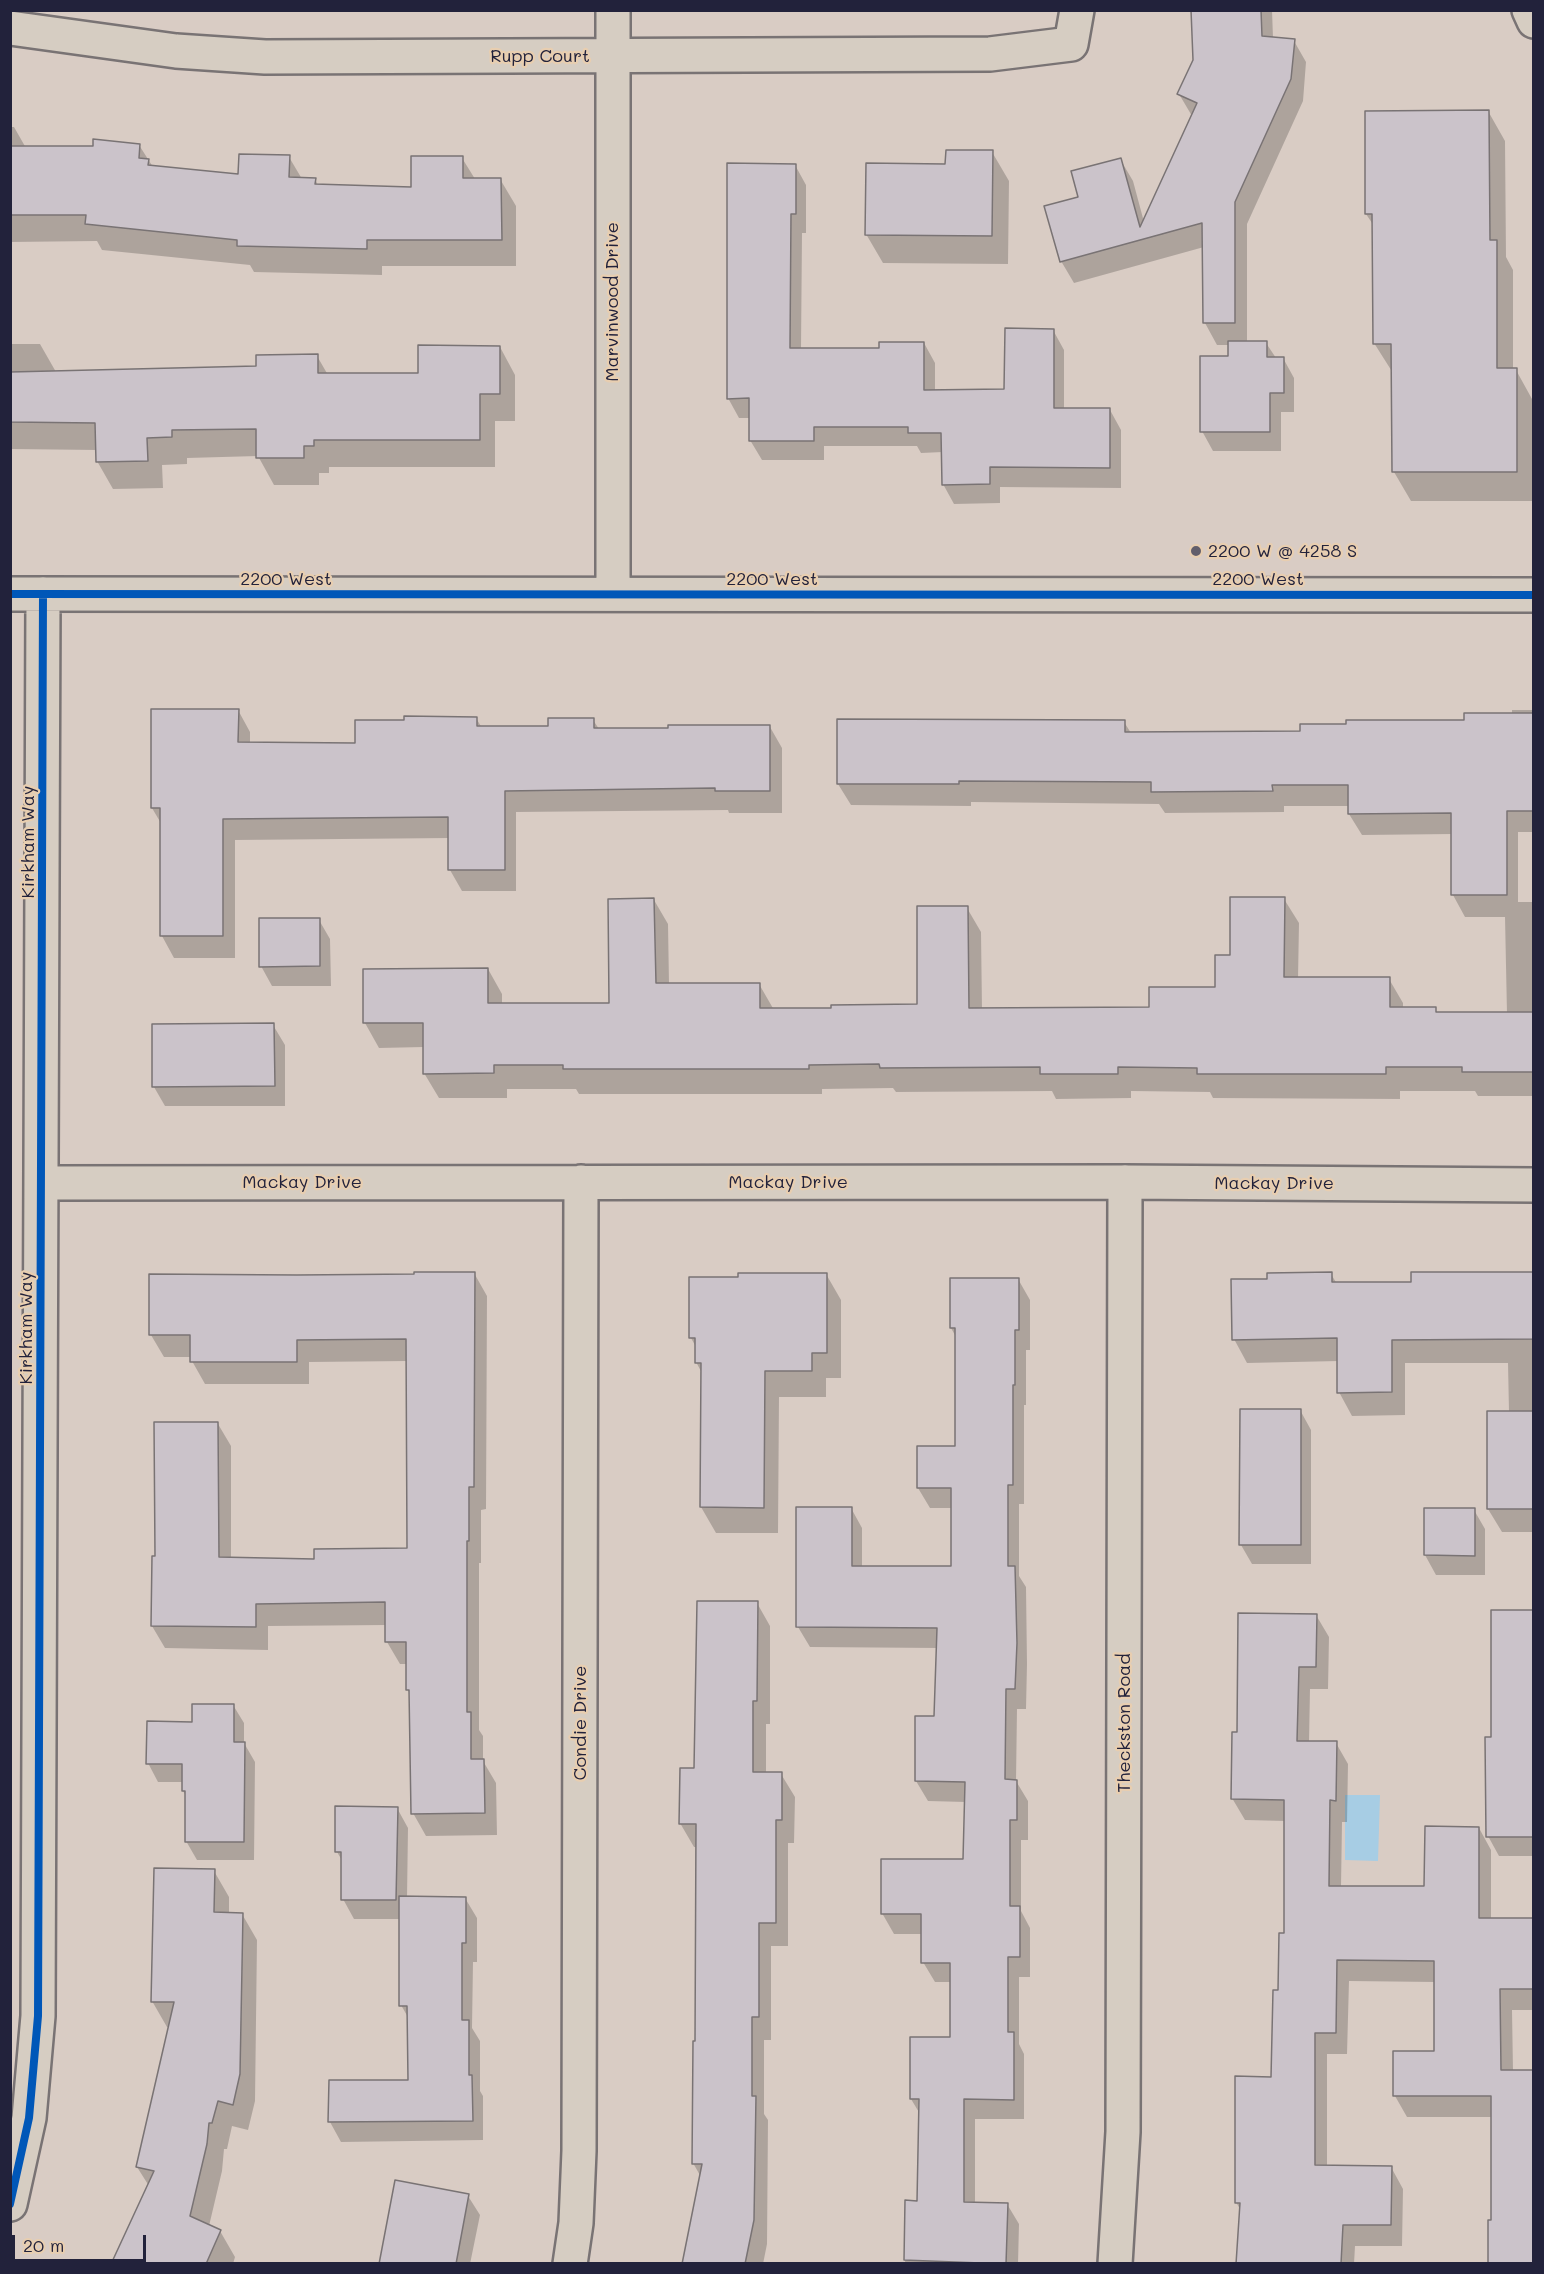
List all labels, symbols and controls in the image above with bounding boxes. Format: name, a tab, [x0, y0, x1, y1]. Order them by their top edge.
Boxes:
street label: Rupp Court	[490, 45, 590, 67]
street label: Marvinwood Drive	[601, 222, 623, 382]
place label: 2200 W @ 4258 S	[1208, 540, 1357, 562]
marker: 2200 W @ 4258 S	[1189, 544, 1203, 558]
street label: 2200 West	[240, 568, 332, 590]
street label: 2200 West	[726, 568, 818, 590]
street label: 2200 West	[1212, 568, 1304, 590]
street label: Kirkham Way	[17, 786, 39, 898]
street label: Mackay Drive	[242, 1171, 362, 1193]
street label: Mackay Drive	[728, 1171, 848, 1193]
street label: Mackay Drive	[1214, 1172, 1334, 1194]
street label: Kirkham Way	[15, 1272, 37, 1384]
street label: Theckston Road	[1113, 1653, 1135, 1793]
street label: Condie Drive	[569, 1666, 591, 1780]
scale bar	[15, 2223, 148, 2261]
text: 20 m	[23, 2233, 64, 2257]

